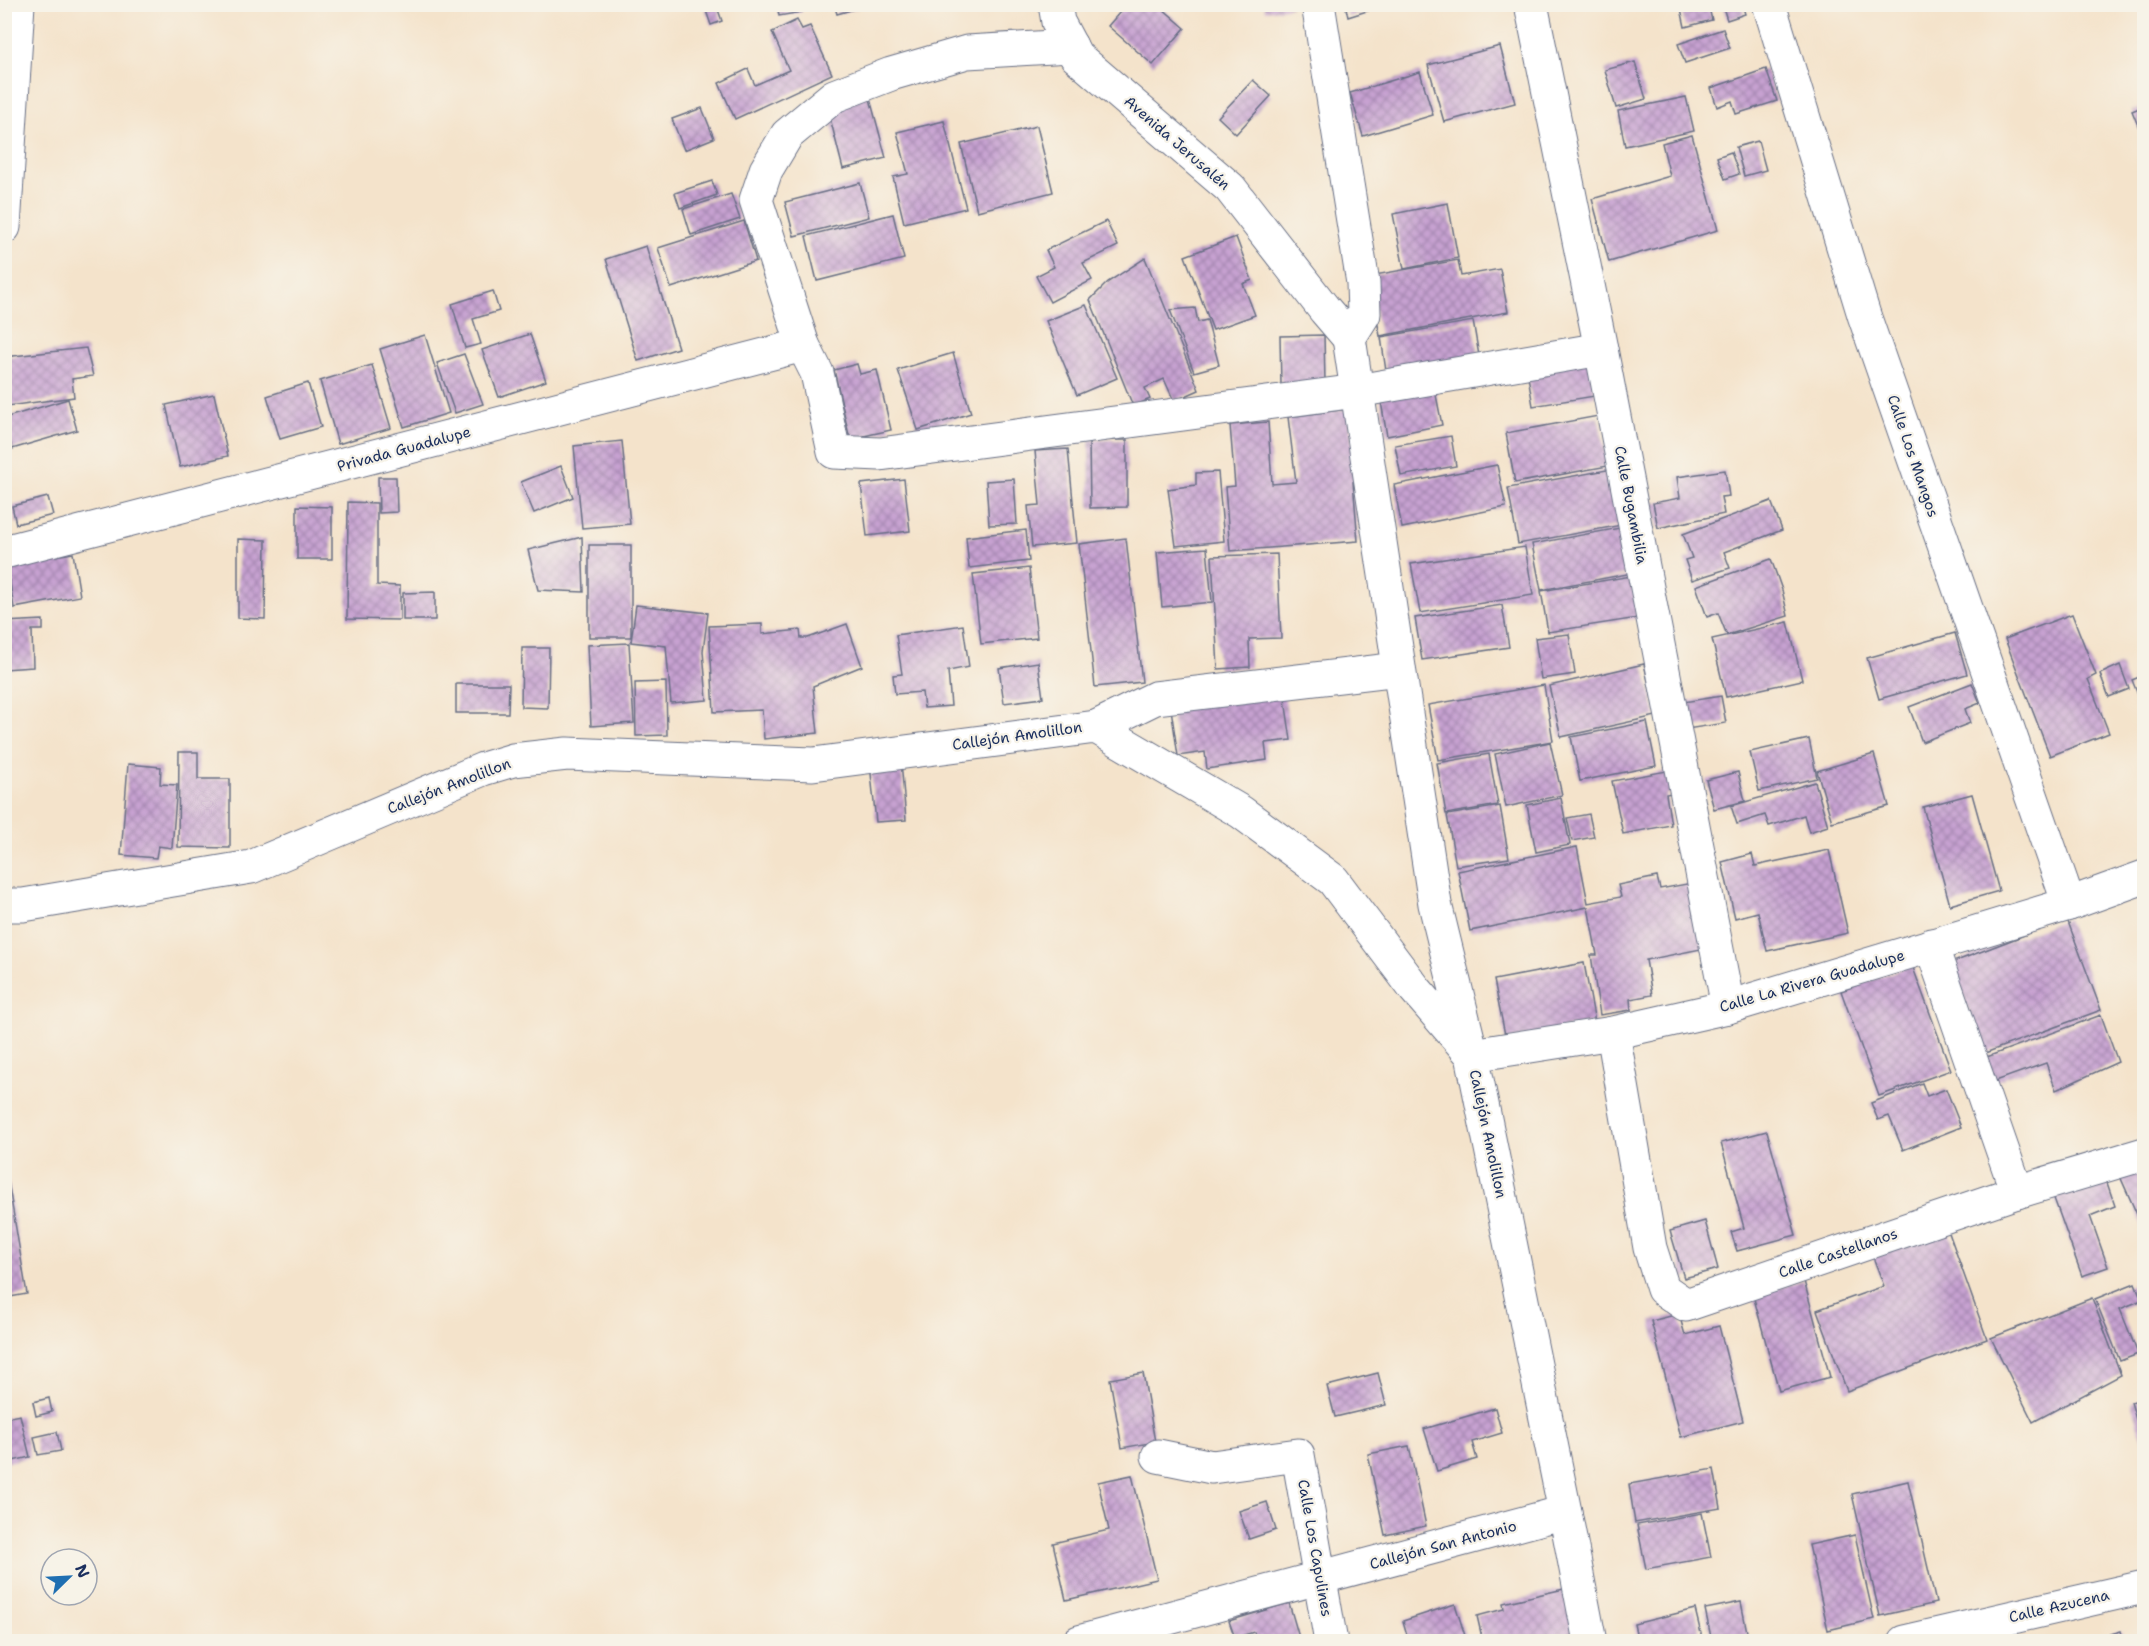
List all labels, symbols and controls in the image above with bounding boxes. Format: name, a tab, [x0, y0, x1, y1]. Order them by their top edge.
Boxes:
street label: Avenida Jerusalén	[1120, 91, 1234, 195]
street label: Calle Los Mangos	[1883, 392, 1943, 520]
street label: Privada Guadalupe	[335, 422, 473, 476]
street label: Calle Bugambilia	[1610, 444, 1652, 567]
street label: Callejón Amolillon	[951, 717, 1083, 755]
street label: Callejón Amolillon	[384, 753, 514, 819]
street label: Calle La Rivera Guadalupe	[1717, 945, 1907, 1017]
street label: Callejón Amolillon	[1465, 1068, 1511, 1200]
street label: Calle Castellanos	[1776, 1223, 1900, 1283]
street label: Calle Los Capulines	[1293, 1478, 1337, 1618]
street label: Callejón San Antonio	[1367, 1516, 1519, 1574]
north arrow	[39, 1547, 99, 1607]
text: N	[70, 1561, 94, 1581]
street label: Calle Azucena	[2007, 1585, 2112, 1627]

